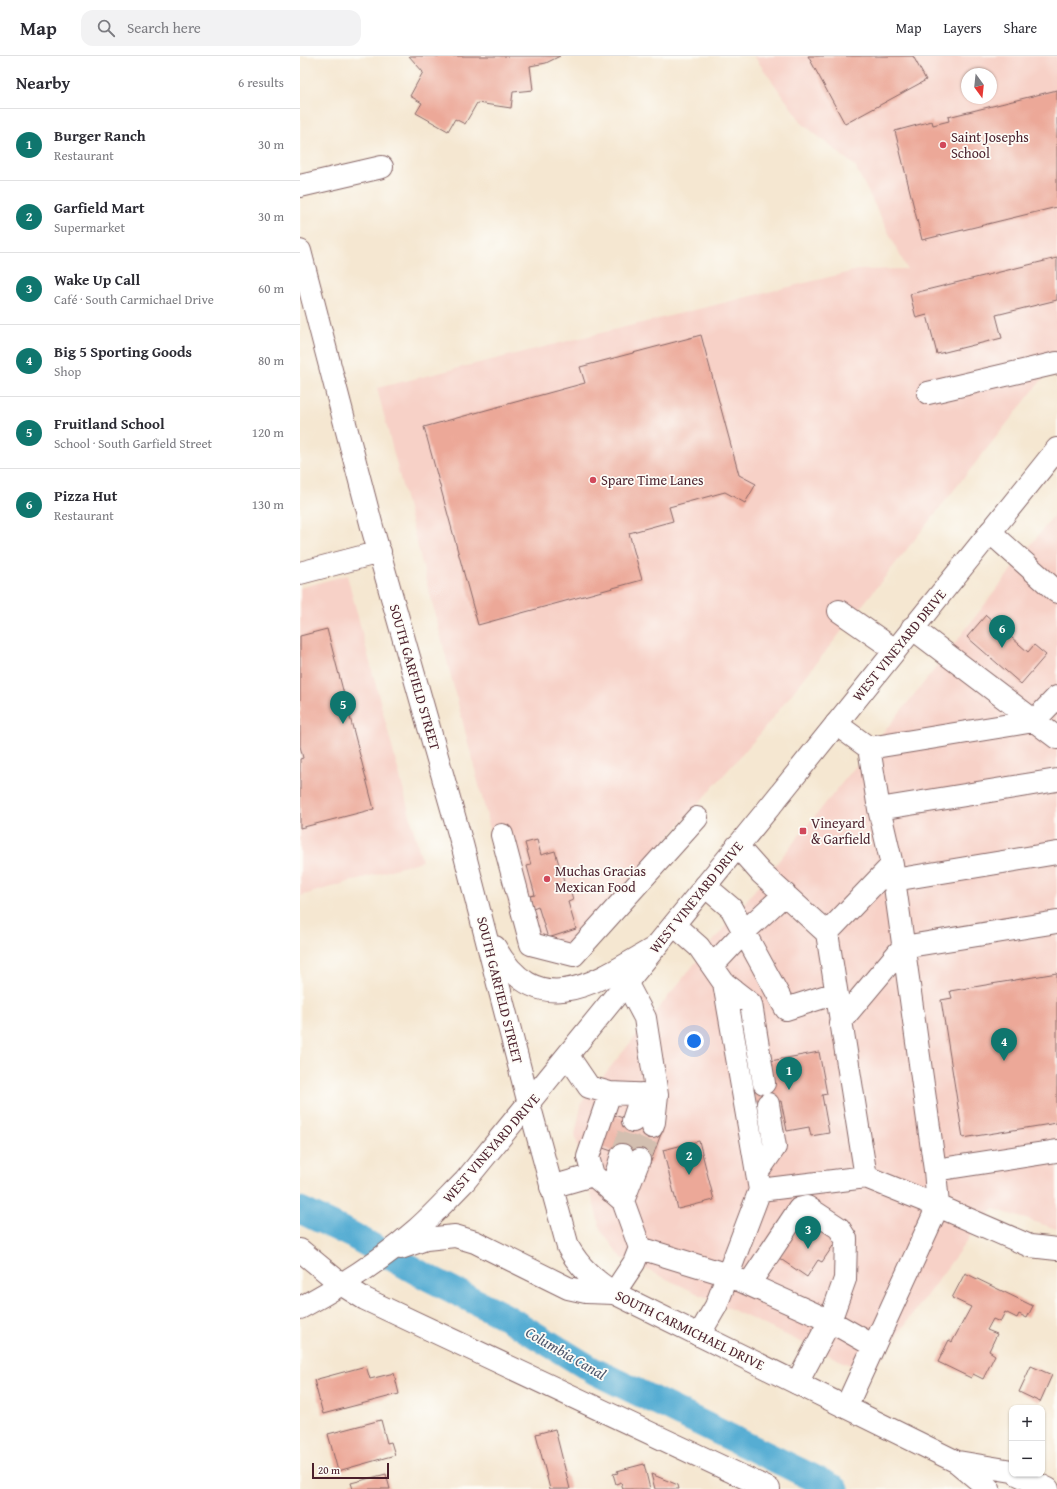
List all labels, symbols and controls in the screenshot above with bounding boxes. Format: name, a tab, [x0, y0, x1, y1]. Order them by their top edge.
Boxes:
search box	[81, 10, 361, 46]
text: Map	[20, 14, 57, 42]
icon: search	[95, 17, 117, 39]
text: Search here	[127, 17, 201, 38]
text: Map	[896, 18, 922, 38]
text: Layers	[944, 18, 982, 38]
text: Share	[1004, 18, 1037, 38]
north arrow	[961, 68, 997, 104]
text: Nearby	[16, 70, 70, 95]
text: 6 results	[238, 73, 284, 92]
text: Burger Ranch	[54, 125, 146, 146]
place label: Saint Josephs School	[951, 127, 1029, 163]
text: 1	[26, 135, 32, 154]
text: 30 m	[258, 135, 284, 154]
marker: Saint Josephs School	[938, 140, 948, 150]
text: Restaurant	[54, 146, 114, 165]
text: Garfield Mart	[54, 197, 145, 218]
text: 2	[26, 207, 32, 226]
text: 30 m	[258, 207, 284, 226]
text: Supermarket	[54, 218, 125, 237]
text: Wake Up Call	[54, 269, 140, 290]
text: 3	[26, 279, 32, 298]
text: 60 m	[258, 279, 284, 298]
text: Café · South Carmichael Drive	[54, 290, 214, 309]
text: Big 5 Sporting Goods	[54, 341, 192, 362]
text: 4	[26, 351, 32, 370]
text: 80 m	[258, 351, 284, 370]
text: Shop	[54, 362, 81, 381]
text: Fruitland School	[54, 413, 165, 434]
text: 5	[26, 423, 32, 442]
text: 120 m	[252, 423, 284, 442]
text: School · South Garfield Street	[54, 434, 212, 453]
place label: Spare Time Lanes	[601, 470, 704, 490]
marker: Spare Time Lanes	[588, 475, 598, 485]
text: Pizza Hut	[54, 485, 117, 506]
text: 6	[26, 495, 32, 514]
text: 130 m	[252, 495, 284, 514]
text: Restaurant	[54, 506, 114, 525]
street label: WEST VINEYARD DRIVE	[847, 585, 951, 705]
street label: SOUTH GARFIELD STREET	[385, 602, 445, 752]
pin: 6	[989, 615, 1015, 648]
pin: 5	[330, 691, 356, 724]
place label: Vineyard & Garfield	[811, 813, 871, 849]
marker: Vineyard & Garfield	[798, 826, 808, 836]
street label: WEST VINEYARD DRIVE	[644, 837, 748, 957]
place label: Muchas Gracias Mexican Food	[555, 861, 646, 897]
marker: Muchas Gracias Mexican Food	[542, 874, 552, 884]
street label: SOUTH GARFIELD STREET	[472, 914, 528, 1066]
pin: 4	[991, 1028, 1017, 1061]
your location	[684, 1031, 704, 1051]
pin: 1	[776, 1057, 802, 1090]
street label: WEST VINEYARD DRIVE	[438, 1089, 544, 1207]
pin: 2	[676, 1142, 702, 1175]
pin: 3	[795, 1216, 821, 1249]
street label: SOUTH CARMICHAEL DRIVE	[612, 1285, 768, 1375]
water label: Columbia Canal	[522, 1322, 610, 1385]
map controls	[1009, 1405, 1045, 1477]
button: +	[1009, 1405, 1045, 1441]
button: −	[1009, 1441, 1045, 1477]
scale bar	[312, 1461, 389, 1480]
text: 20 m	[318, 1462, 340, 1478]

